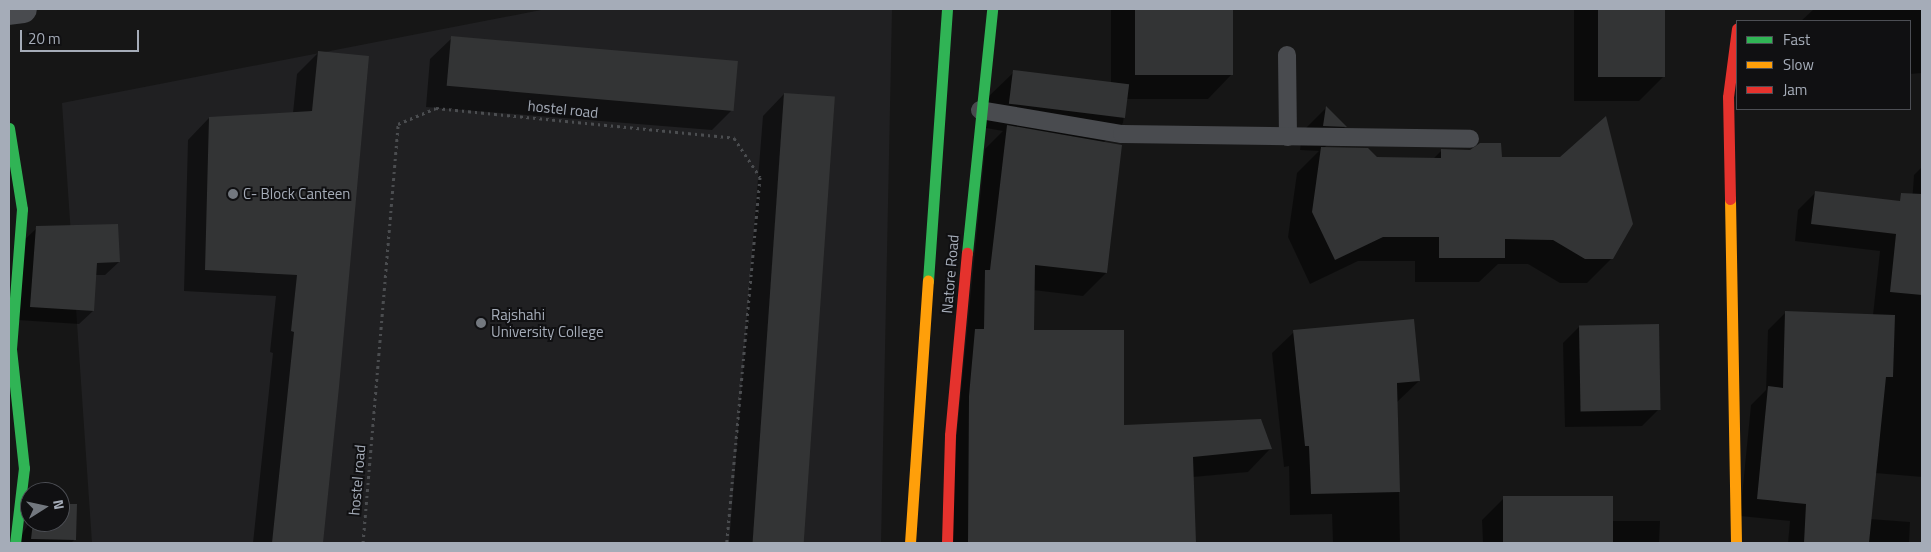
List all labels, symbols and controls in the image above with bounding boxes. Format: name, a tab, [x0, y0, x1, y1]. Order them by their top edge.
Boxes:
scale bar	[22, 20, 141, 52]
legend	[1736, 20, 1911, 110]
text: 20 m	[28, 27, 61, 50]
text: Fast	[1783, 28, 1810, 51]
text: Slow	[1783, 53, 1814, 76]
text: Jam	[1783, 78, 1807, 101]
street label: hostel road	[527, 96, 599, 122]
place label: C- Block Canteen	[243, 185, 350, 203]
marker: C- Block Canteen	[227, 188, 239, 200]
street label: Natore Road	[938, 234, 962, 314]
place label: Rajshahi University College	[491, 305, 604, 340]
marker: Rajshahi University College	[475, 317, 487, 329]
street label: hostel road	[345, 444, 369, 516]
north arrow	[20, 482, 70, 532]
text: N	[48, 498, 70, 511]

